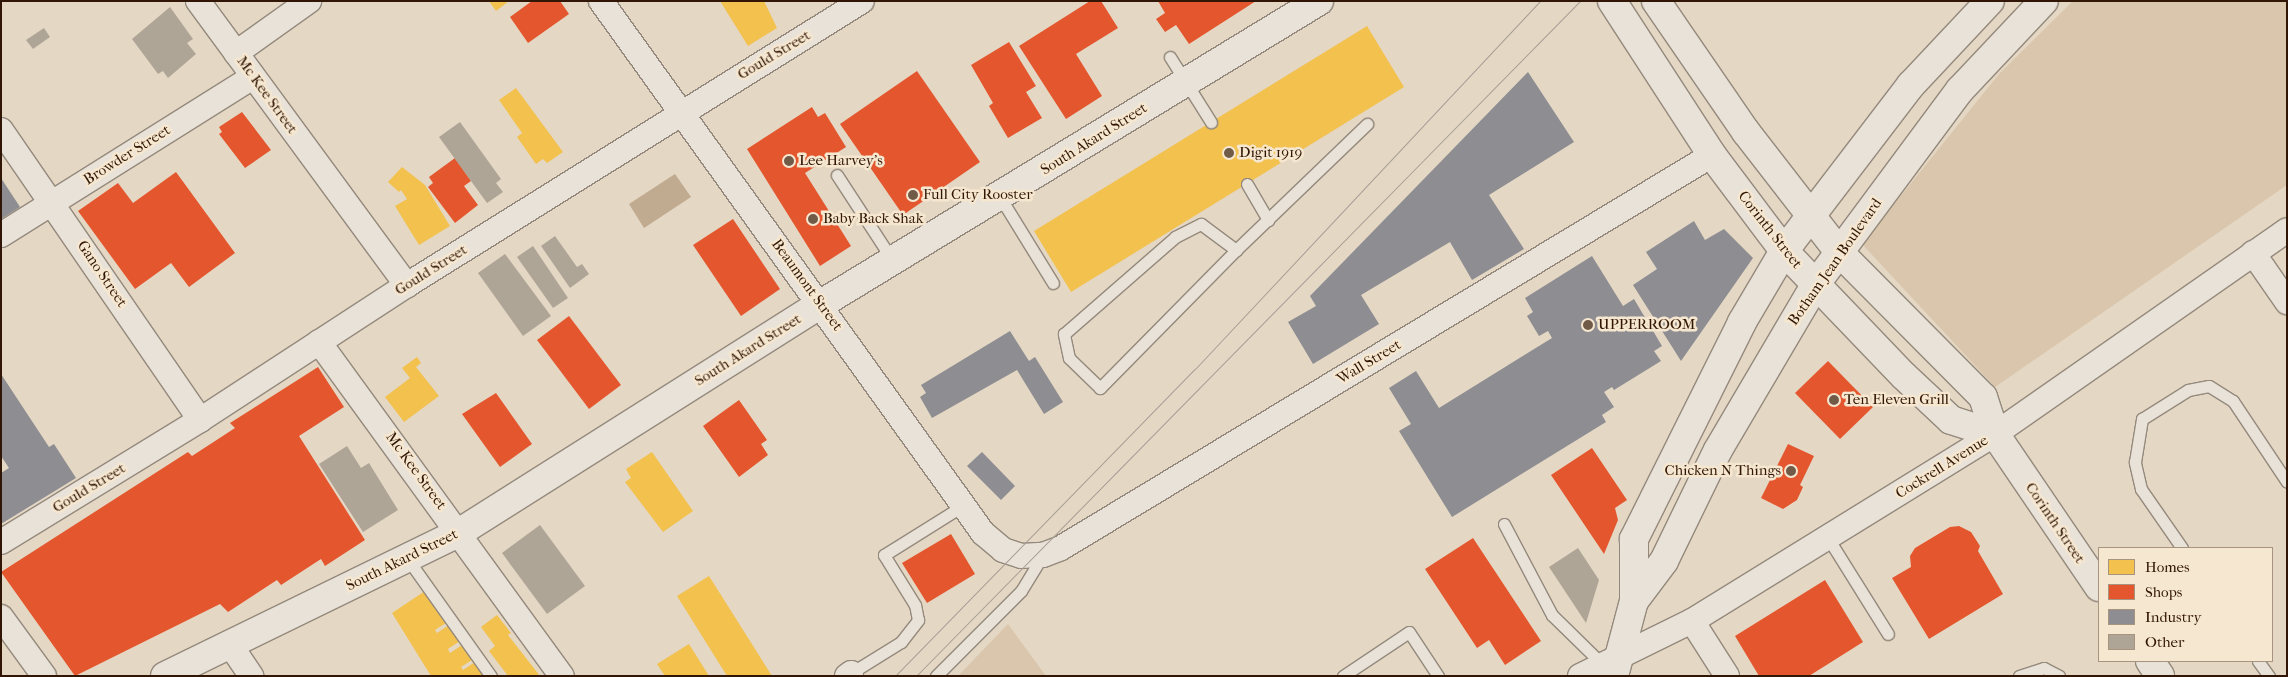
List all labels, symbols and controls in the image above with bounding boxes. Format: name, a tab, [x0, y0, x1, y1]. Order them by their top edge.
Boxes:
street label: Gould Street	[734, 26, 814, 84]
street label: Mc Kee Street	[233, 53, 301, 137]
street label: South Akard Street	[1037, 99, 1151, 179]
street label: Browder Street	[80, 121, 174, 189]
place label: Digit 1919	[1239, 144, 1302, 162]
marker: Digit 1919	[1223, 147, 1235, 159]
place label: Lee Harvey's	[799, 152, 883, 170]
marker: Lee Harvey's	[783, 155, 795, 167]
place label: Full City Rooster	[923, 186, 1033, 204]
street label: Corinth Street	[1734, 188, 1806, 272]
marker: Full City Rooster	[907, 189, 919, 201]
street label: Botham Jean Boulevard	[1784, 195, 1886, 329]
place label: Baby Back Shak	[823, 210, 923, 228]
marker: Baby Back Shak	[807, 213, 819, 225]
street label: Beaumont Street	[768, 236, 846, 334]
street label: Gano Street	[73, 237, 131, 311]
street label: Gould Street	[392, 241, 470, 299]
street label: South Akard Street	[691, 310, 805, 390]
place label: UPPERROOM	[1598, 316, 1695, 334]
marker: UPPERROOM	[1582, 319, 1594, 331]
street label: Wall Street	[1334, 336, 1404, 388]
place label: Ten Eleven Grill	[1844, 391, 1949, 409]
marker: Ten Eleven Grill	[1828, 394, 1840, 406]
street label: Mc Kee Street	[382, 429, 450, 513]
street label: Cockrell Avenue	[1892, 431, 1992, 503]
street label: Gould Street	[49, 459, 129, 517]
place label: Chicken N Things	[1665, 462, 1781, 480]
marker: Chicken N Things	[1785, 465, 1797, 477]
street label: Corinth Street	[2021, 479, 2089, 567]
street label: South Akard Street	[343, 525, 461, 595]
legend	[2098, 547, 2273, 662]
text: Homes	[2145, 558, 2190, 576]
text: Shops	[2145, 583, 2182, 601]
text: Industry	[2145, 608, 2201, 626]
text: Other	[2145, 633, 2184, 651]

